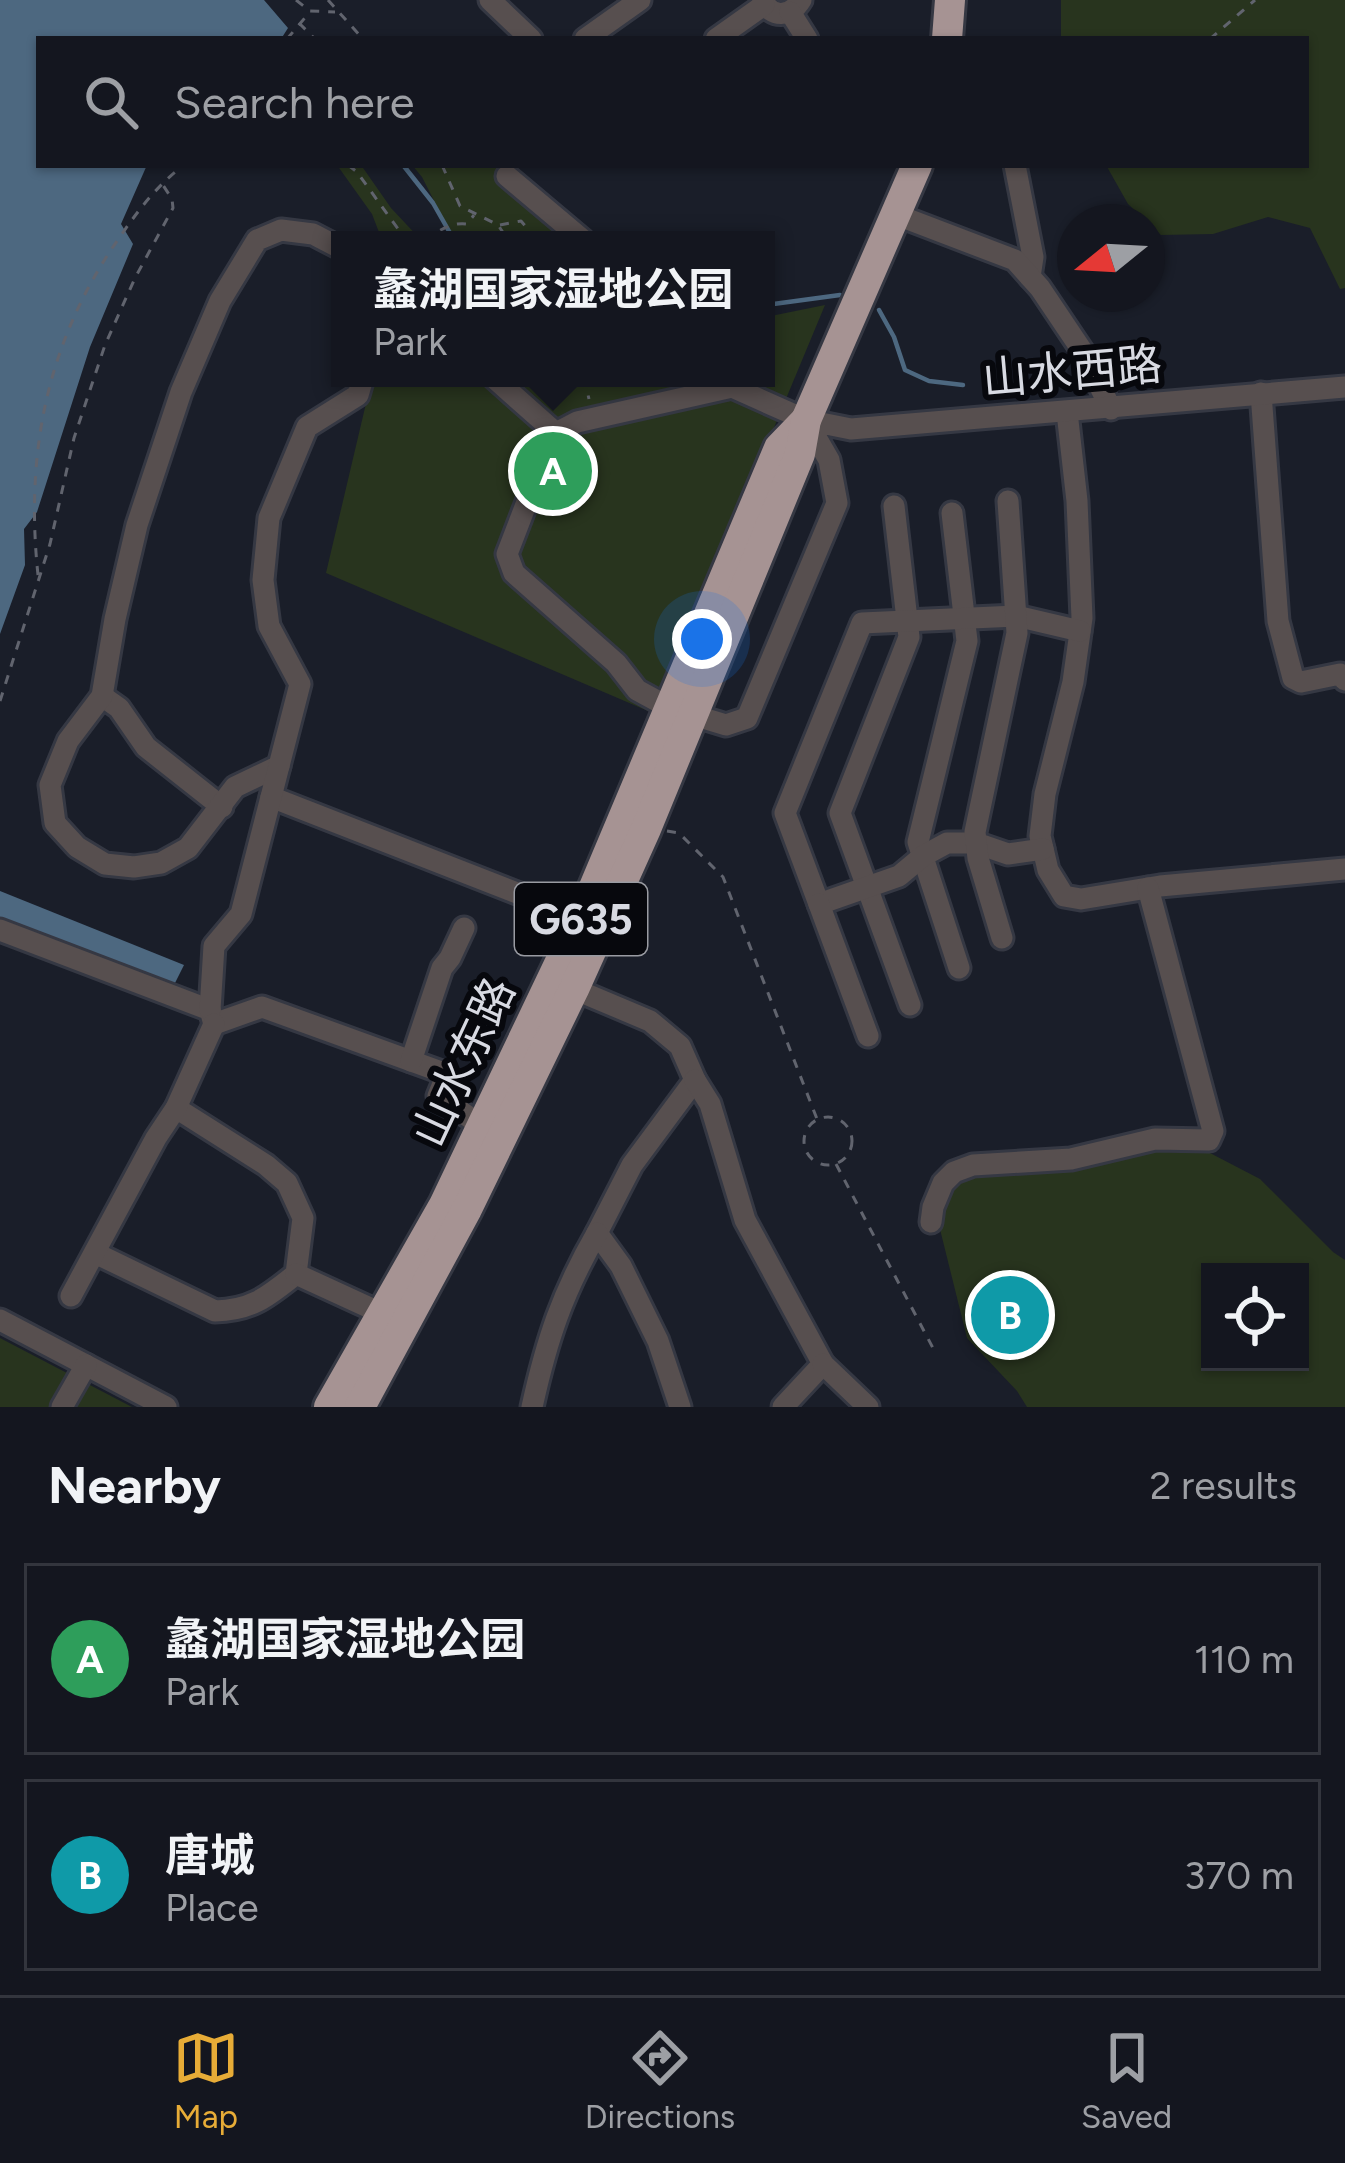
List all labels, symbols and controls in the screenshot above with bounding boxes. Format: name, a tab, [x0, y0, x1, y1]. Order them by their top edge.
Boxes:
search box	[36, 36, 1309, 168]
icon: search	[78, 69, 144, 135]
text: Search here	[174, 75, 414, 129]
north arrow	[1057, 204, 1165, 312]
popup	[331, 231, 775, 387]
text: 蠡湖国家湿地公园	[373, 262, 733, 316]
text: Park	[373, 318, 447, 365]
street label: 山水西路	[980, 336, 1164, 406]
pin: A	[514, 426, 592, 516]
your location	[672, 609, 732, 669]
road number: G635	[515, 883, 647, 955]
street label: 山水东路	[400, 969, 526, 1155]
map controls	[1201, 1263, 1309, 1371]
button: locate	[1201, 1263, 1309, 1371]
pin: B	[971, 1270, 1049, 1360]
text: Nearby	[48, 1455, 221, 1516]
text: 2 results	[1150, 1462, 1297, 1509]
text: 蠡湖国家湿地公园	[165, 1612, 525, 1666]
text: A	[76, 1636, 104, 1683]
text: 110 m	[1194, 1636, 1294, 1683]
text: Park	[165, 1668, 239, 1715]
text: 唐城	[165, 1828, 255, 1882]
text: B	[78, 1852, 102, 1899]
text: 370 m	[1184, 1852, 1294, 1899]
text: Place	[165, 1884, 258, 1931]
tab: Map	[173, 2025, 239, 2136]
tab: Directions	[585, 2025, 735, 2136]
tab: Saved	[1081, 2025, 1172, 2136]

